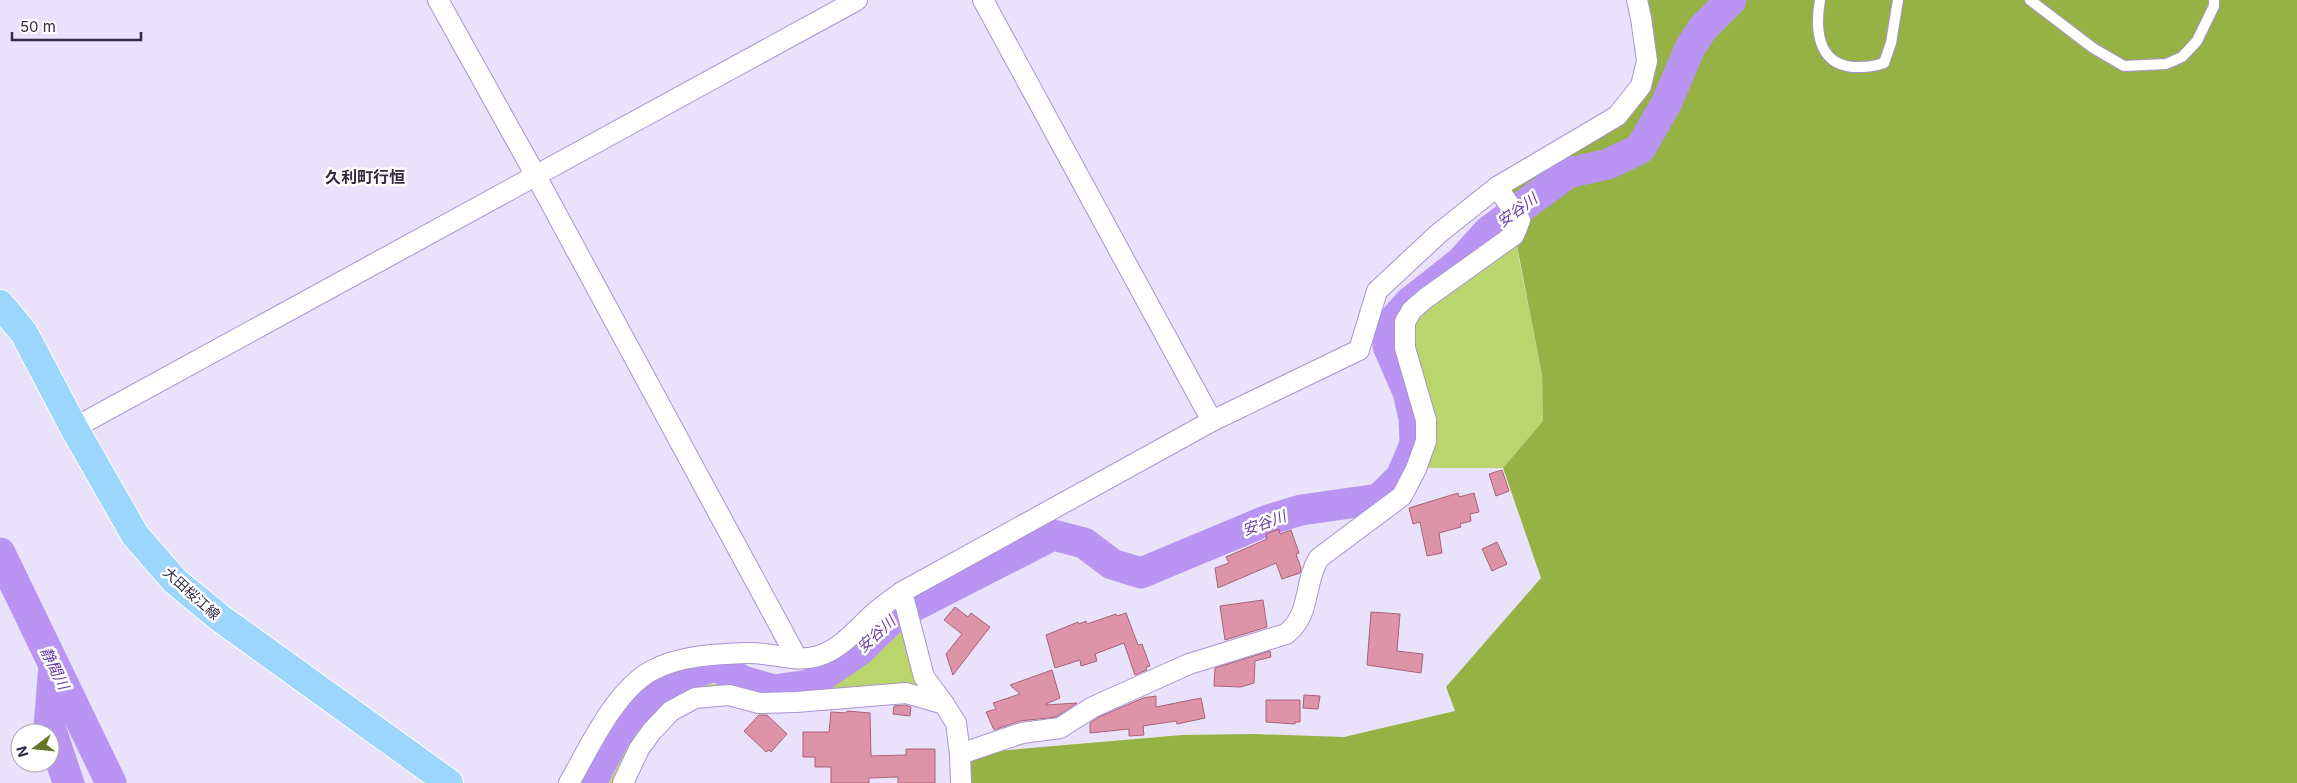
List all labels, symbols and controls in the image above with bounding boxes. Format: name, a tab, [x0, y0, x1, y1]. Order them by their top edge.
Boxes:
scale bar	[12, 10, 141, 42]
text: 50 m	[20, 17, 56, 36]
district label: 久利町行恒	[325, 167, 405, 187]
water label: 安谷川	[1493, 188, 1542, 231]
water label: 安谷川	[1240, 506, 1290, 540]
street label: 大田桜江線	[160, 563, 224, 623]
water label: 安谷川	[853, 611, 901, 656]
water label: 静間川	[37, 644, 74, 694]
north arrow	[10, 723, 60, 773]
text: N	[12, 744, 32, 759]

